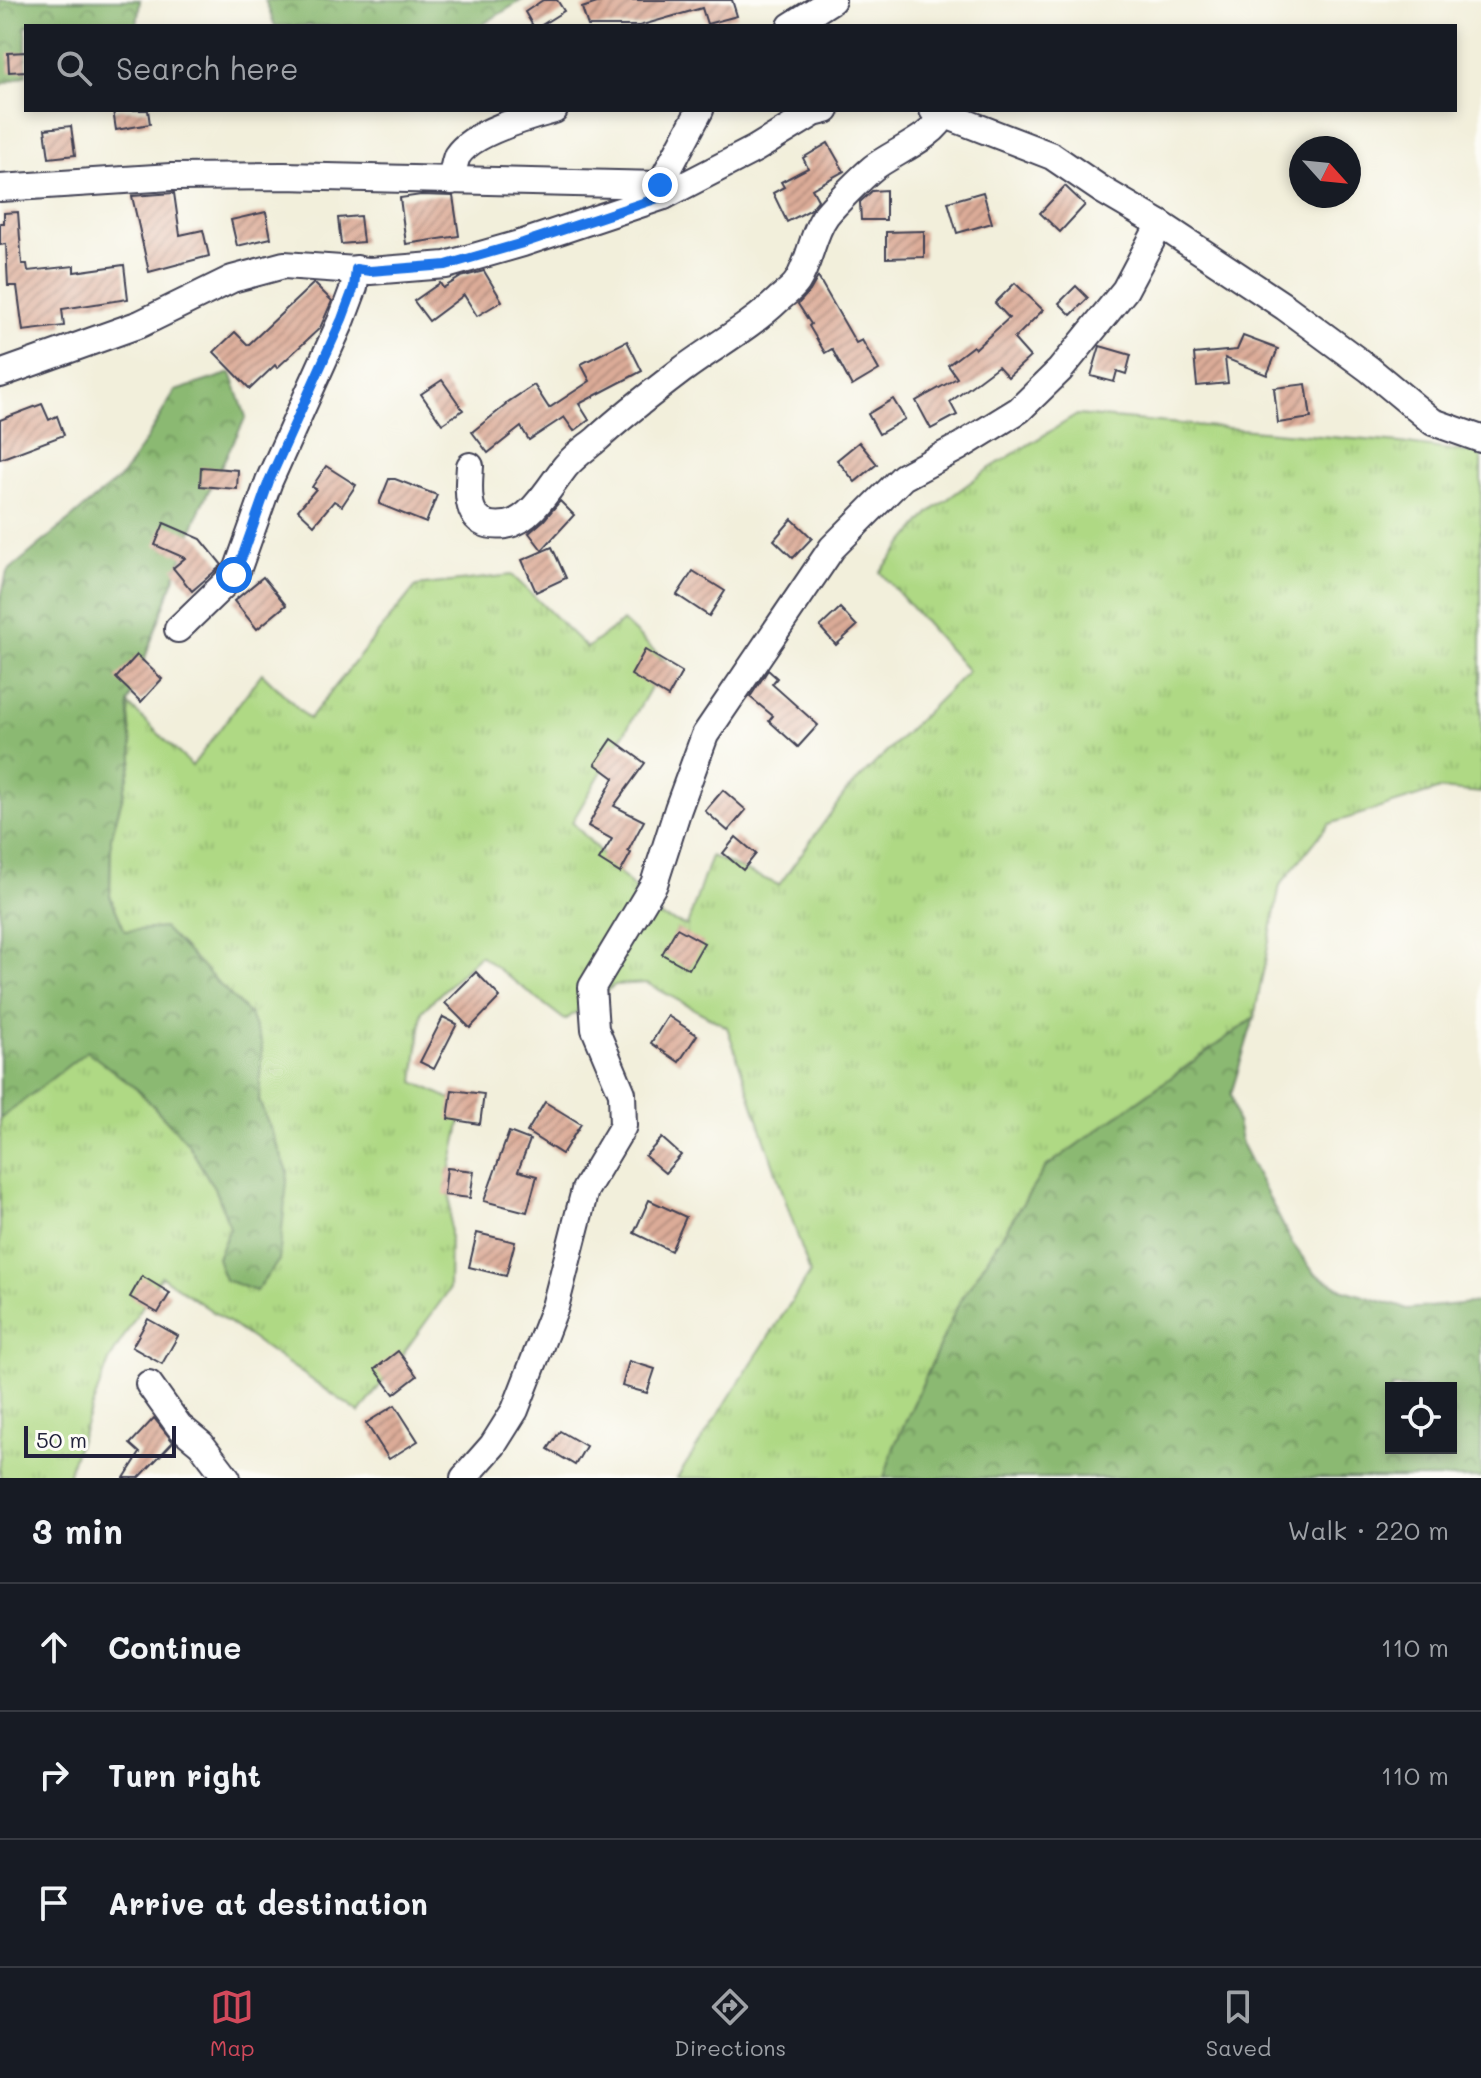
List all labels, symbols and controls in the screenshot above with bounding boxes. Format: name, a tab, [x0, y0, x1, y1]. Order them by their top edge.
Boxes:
search box	[24, 24, 1457, 112]
icon: search	[52, 46, 96, 90]
text: Search here	[116, 48, 299, 88]
north arrow	[1289, 136, 1361, 208]
route end	[642, 167, 678, 203]
route start	[216, 557, 252, 593]
map controls	[1385, 1382, 1457, 1454]
button: locate	[1385, 1382, 1457, 1454]
scale bar	[24, 1422, 176, 1458]
text: 50 m	[36, 1425, 87, 1454]
text: 3 min	[32, 1508, 123, 1553]
text: Walk · 220 m	[1288, 1513, 1449, 1547]
icon: ahead	[32, 1625, 76, 1669]
text: Continue	[108, 1627, 241, 1667]
text: 110 m	[1381, 1630, 1449, 1664]
icon: right	[32, 1753, 76, 1797]
text: Turn right	[108, 1755, 261, 1795]
text: 110 m	[1381, 1758, 1449, 1792]
icon: arrive	[32, 1881, 76, 1925]
text: Arrive at destination	[108, 1883, 428, 1923]
tab: Map	[210, 1985, 255, 2062]
tab: Directions	[674, 1985, 786, 2062]
tab: Saved	[1206, 1985, 1271, 2062]

